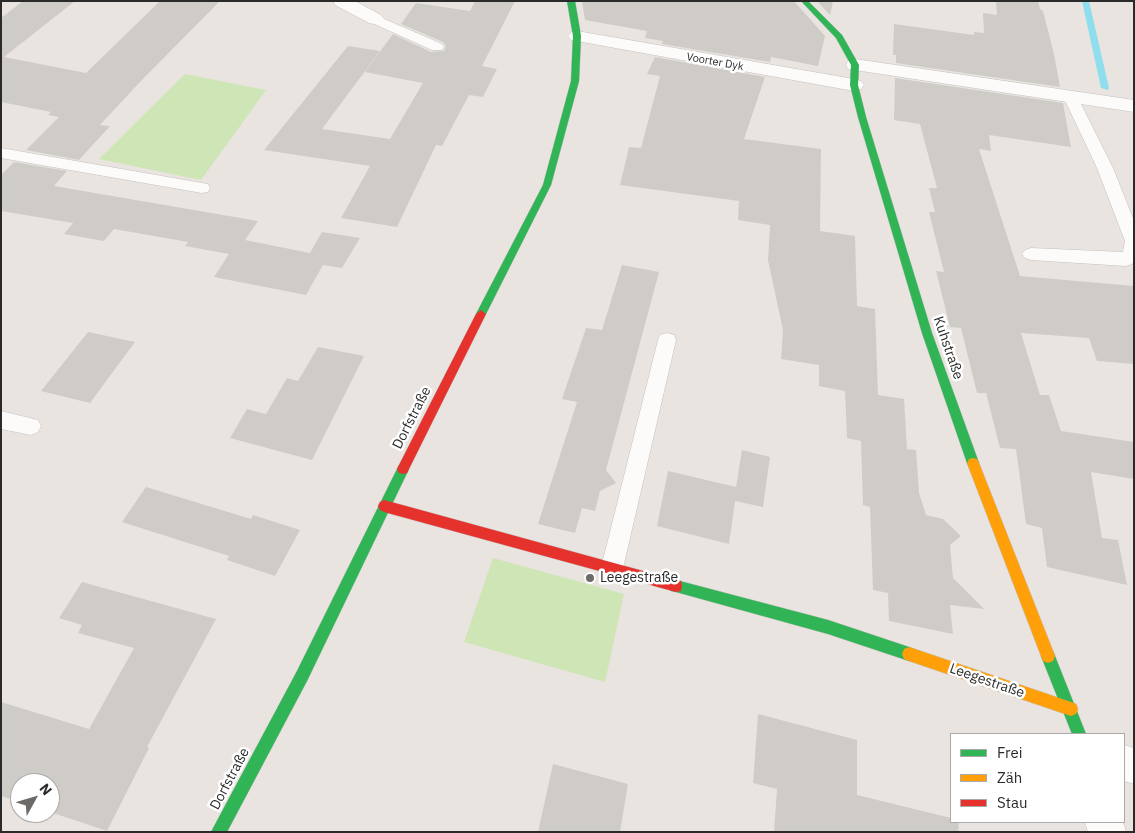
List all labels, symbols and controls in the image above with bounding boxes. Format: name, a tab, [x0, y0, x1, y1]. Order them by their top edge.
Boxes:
street label: Voorter Dyk	[685, 50, 745, 74]
street label: Kuhstraße	[929, 314, 967, 382]
street label: Dorfstraße	[389, 384, 435, 452]
place label: Leegestraße	[600, 570, 678, 586]
marker: Leegestraße	[584, 572, 596, 584]
street label: Leegestraße	[947, 660, 1027, 702]
legend	[950, 733, 1125, 823]
text: Frei	[997, 743, 1023, 762]
street label: Dorfstraße	[207, 745, 253, 813]
text: Zäh	[997, 768, 1022, 787]
north arrow	[10, 773, 60, 823]
text: N	[36, 780, 56, 799]
text: Stau	[997, 793, 1028, 812]

